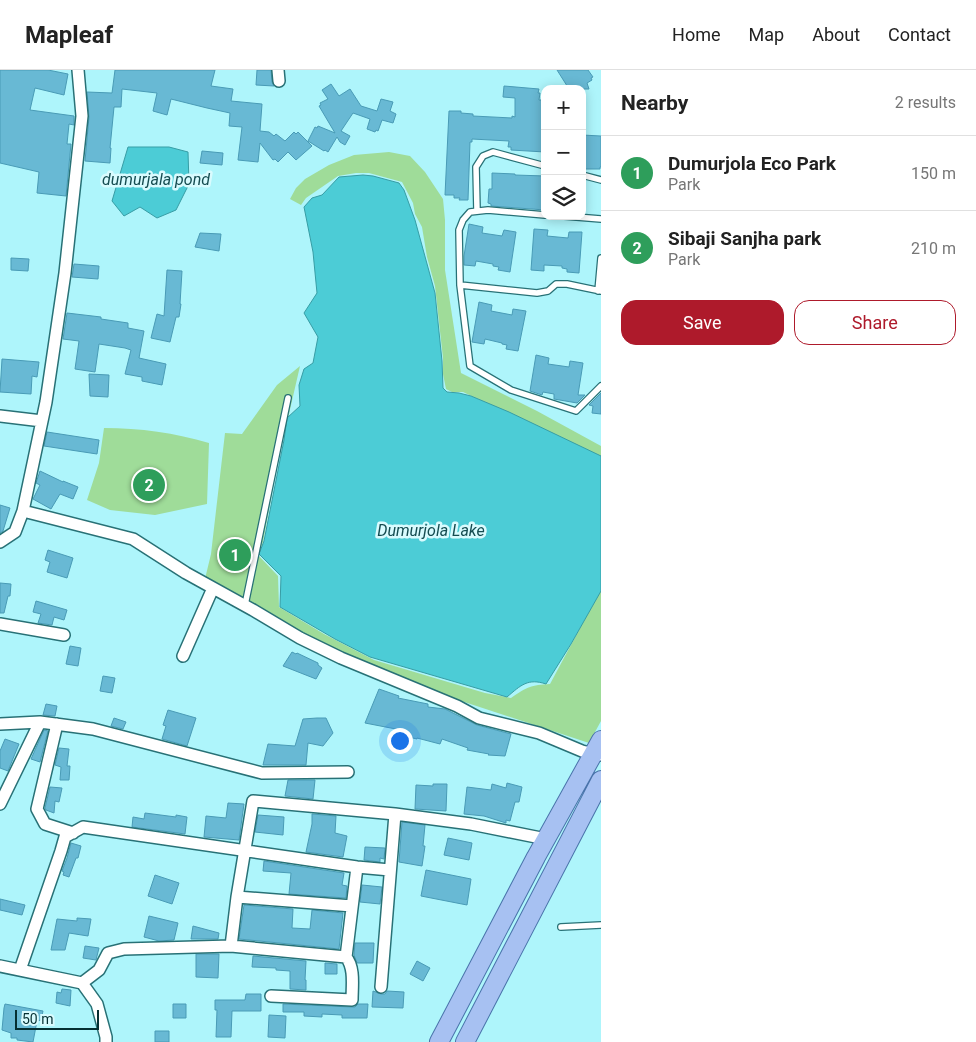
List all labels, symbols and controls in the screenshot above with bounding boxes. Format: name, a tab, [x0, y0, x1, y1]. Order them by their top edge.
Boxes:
text: Mapleaf	[25, 21, 113, 49]
text: Home	[672, 24, 721, 45]
text: Map	[749, 24, 784, 45]
text: About	[812, 24, 860, 45]
text: Contact	[888, 24, 951, 45]
map controls	[541, 85, 586, 220]
button: +	[541, 85, 586, 130]
text: Nearby	[621, 91, 688, 115]
text: 2 results	[895, 93, 956, 112]
button: −	[541, 130, 586, 175]
text: Dumurjola Eco Park	[668, 152, 836, 175]
text: 1	[632, 164, 642, 183]
text: 150 m	[911, 164, 956, 183]
water label: dumurjala pond	[102, 170, 210, 189]
button: layers	[541, 175, 586, 220]
text: Park	[668, 175, 700, 194]
text: Sibaji Sanjha park	[668, 227, 821, 250]
text: 2	[632, 239, 642, 258]
text: 210 m	[911, 239, 956, 258]
text: Park	[668, 250, 700, 269]
button: Save	[621, 300, 784, 345]
button: Share	[794, 300, 956, 345]
pin: 2	[133, 466, 165, 504]
water label: Dumurjola Lake	[377, 521, 485, 540]
pin: 1	[219, 536, 251, 574]
your location	[387, 728, 413, 754]
scale bar	[15, 1007, 99, 1030]
text: 50 m	[22, 1011, 54, 1027]

